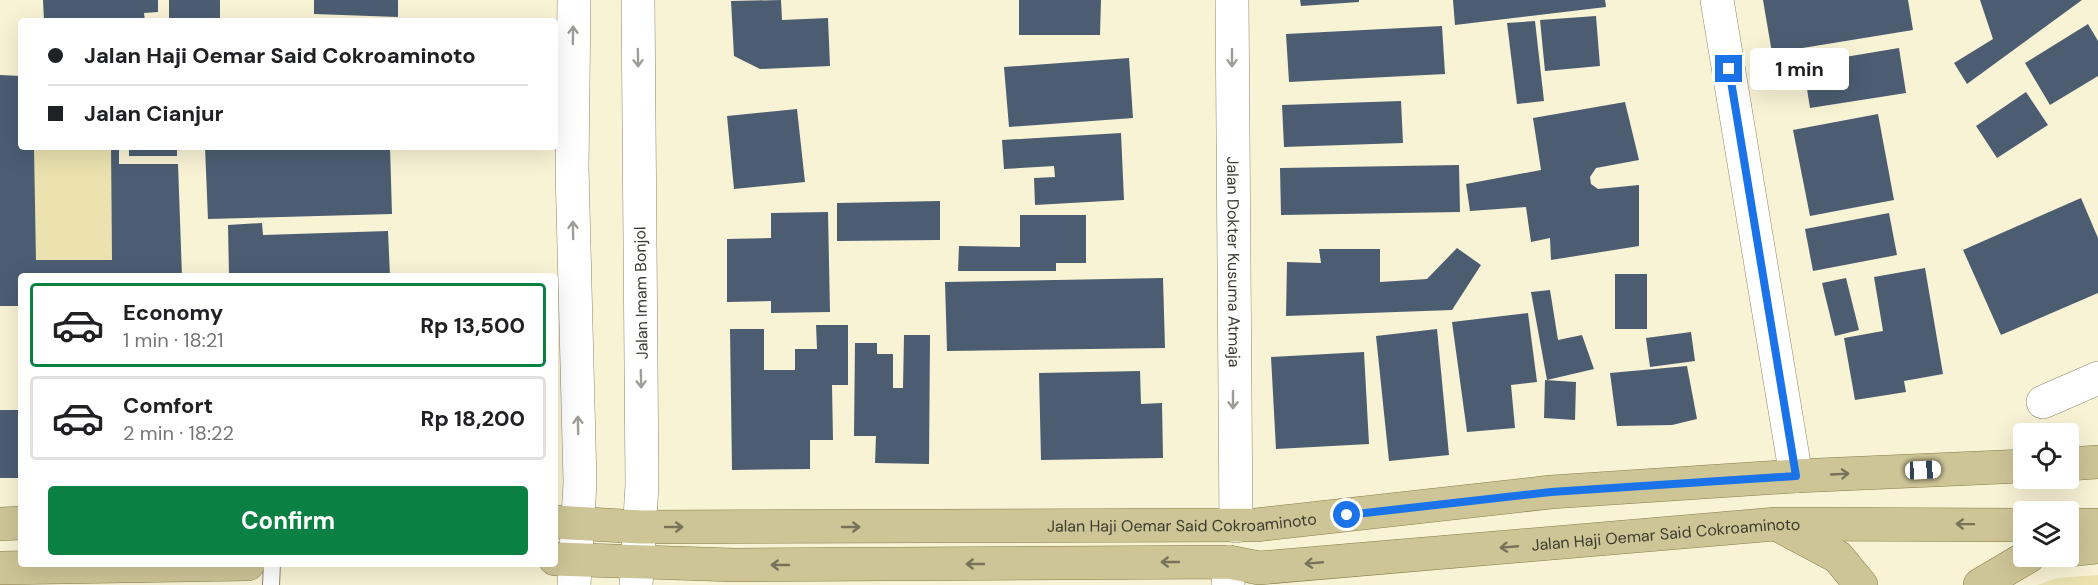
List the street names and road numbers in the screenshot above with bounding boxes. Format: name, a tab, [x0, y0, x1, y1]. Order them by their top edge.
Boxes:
street label: Jalan Dokter Kusuma Atmaja	[1223, 156, 1245, 368]
street label: Jalan Imam Bonjol	[629, 226, 653, 360]
street label: Jalan Haji Oemar Said Cokroaminoto	[1047, 508, 1318, 536]
street label: Jalan Haji Oemar Said Cokroaminoto	[1530, 513, 1800, 555]

